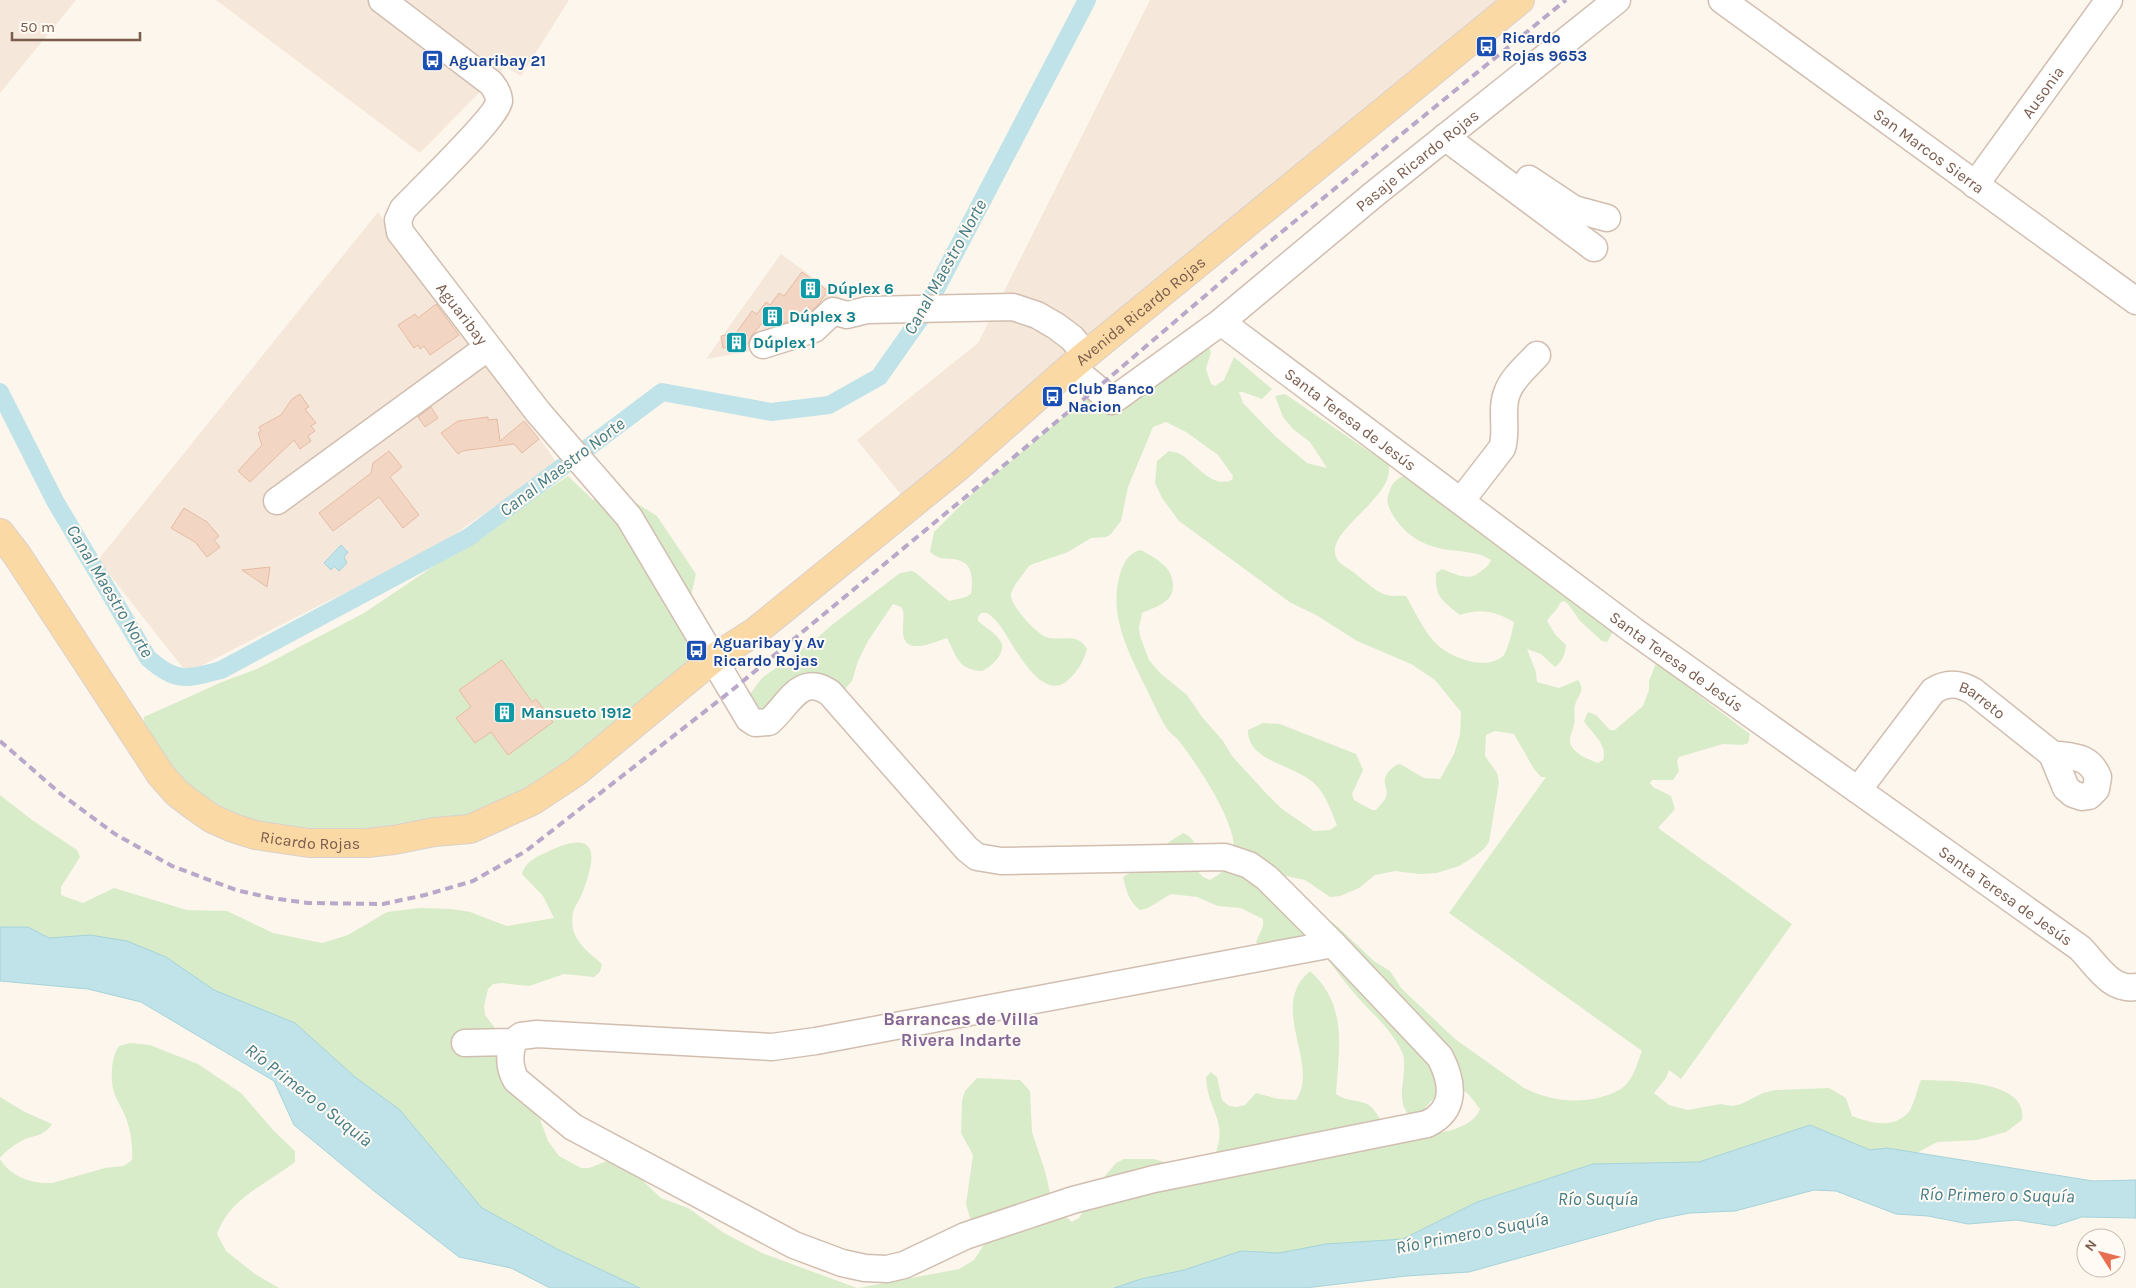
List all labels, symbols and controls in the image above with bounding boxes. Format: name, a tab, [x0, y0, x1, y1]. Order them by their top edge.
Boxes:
scale bar	[12, 10, 140, 42]
text: 50 m	[20, 18, 55, 36]
place label: Ricardo Rojas 9653	[1502, 28, 1587, 65]
bus stop icon: Ricardo Rojas 9653	[1474, 34, 1498, 58]
bus stop icon: Aguaribay 21	[421, 48, 445, 72]
place label: Aguaribay 21	[449, 51, 546, 70]
street label: Ausonia	[2018, 63, 2068, 122]
street label: San Marcos Sierra	[1870, 104, 1988, 198]
street label: Pasaje Ricardo Rojas	[1352, 105, 1483, 216]
water label: Canal Maestro Norte	[899, 195, 991, 339]
street label: Avenida Ricardo Rojas	[1072, 252, 1209, 369]
building icon: Dúplex 6	[799, 276, 823, 300]
street label: Aguaribay	[432, 279, 492, 349]
place label: Dúplex 6	[827, 279, 894, 298]
building icon: Dúplex 3	[761, 304, 785, 328]
place label: Dúplex 3	[789, 307, 856, 326]
building icon: Dúplex 1	[725, 330, 749, 354]
place label: Dúplex 1	[753, 333, 816, 352]
street label: Santa Teresa de Jesús	[1281, 364, 1420, 475]
place label: Club Banco Nacion	[1068, 379, 1154, 416]
bus stop icon: Club Banco Nacion	[1040, 385, 1064, 409]
water label: Canal Maestro Norte	[495, 413, 629, 521]
water label: Canal Maestro Norte	[62, 520, 158, 662]
street label: Santa Teresa de Jesús	[1606, 607, 1747, 716]
place label: Aguaribay y Av Ricardo Rojas	[713, 633, 825, 670]
bus stop icon: Aguaribay y Av Ricardo Rojas	[685, 639, 709, 663]
street label: Barreto	[1956, 677, 2009, 723]
building icon: Mansueto 1912	[493, 700, 517, 724]
place label: Mansueto 1912	[521, 703, 632, 722]
street label: Ricardo Rojas	[259, 827, 360, 853]
street label: Santa Teresa de Jesús	[1935, 842, 2076, 950]
district label: Barrancas de Villa Rivera Indarte	[883, 1008, 1039, 1051]
water label: Río Primero o Suquía	[241, 1039, 377, 1151]
water label: Río Primero o Suquía	[1919, 1183, 2075, 1207]
water label: Río Suquía	[1558, 1188, 1638, 1210]
water label: Río Primero o Suquía	[1394, 1207, 1550, 1259]
north arrow	[2076, 1228, 2126, 1278]
text: N	[2081, 1237, 2101, 1255]

